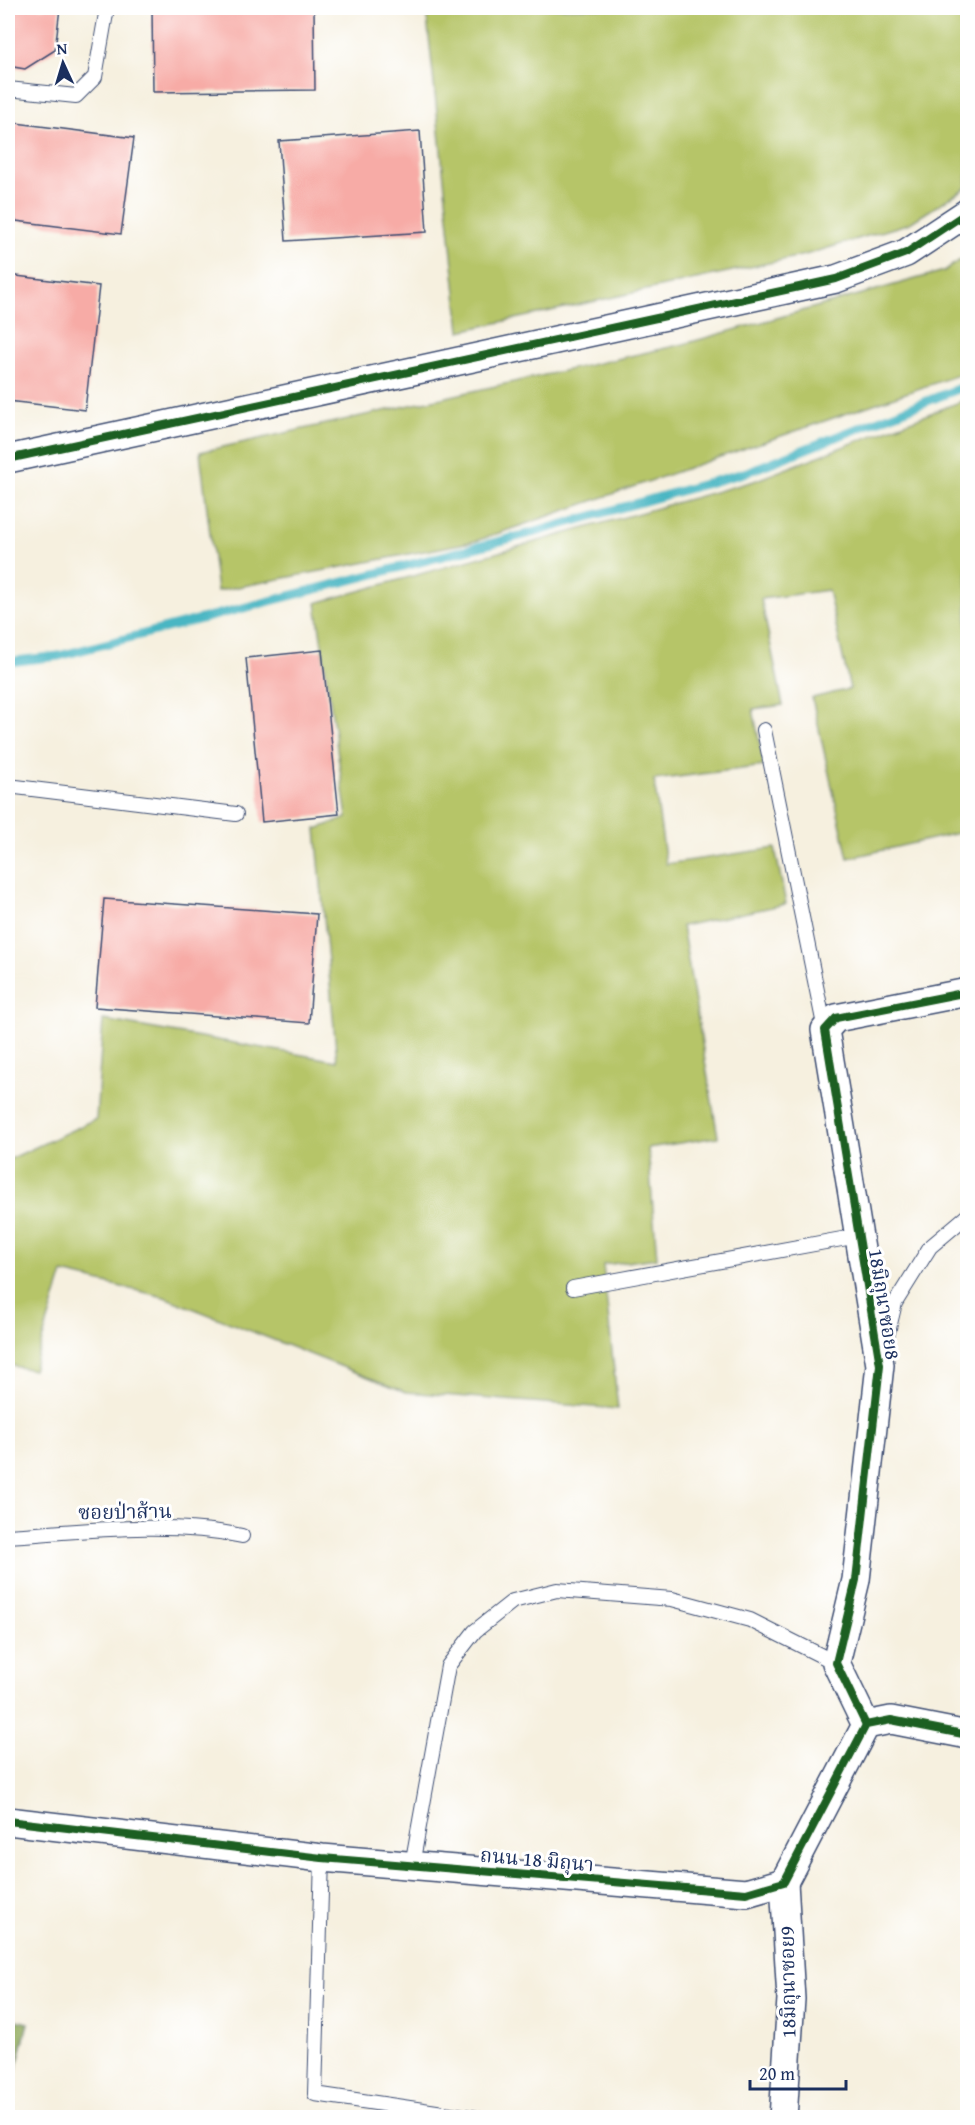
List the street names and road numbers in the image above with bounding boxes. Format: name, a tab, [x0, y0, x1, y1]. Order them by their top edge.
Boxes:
street label: 18มิถุนาซอย8	[862, 1246, 908, 1362]
street label: ซอยป่าส้าน	[78, 1496, 172, 1526]
street label: ถนน 18 มิถุนา	[479, 1840, 595, 1878]
street label: 18มิถุนาซอย9	[772, 1926, 802, 2038]

